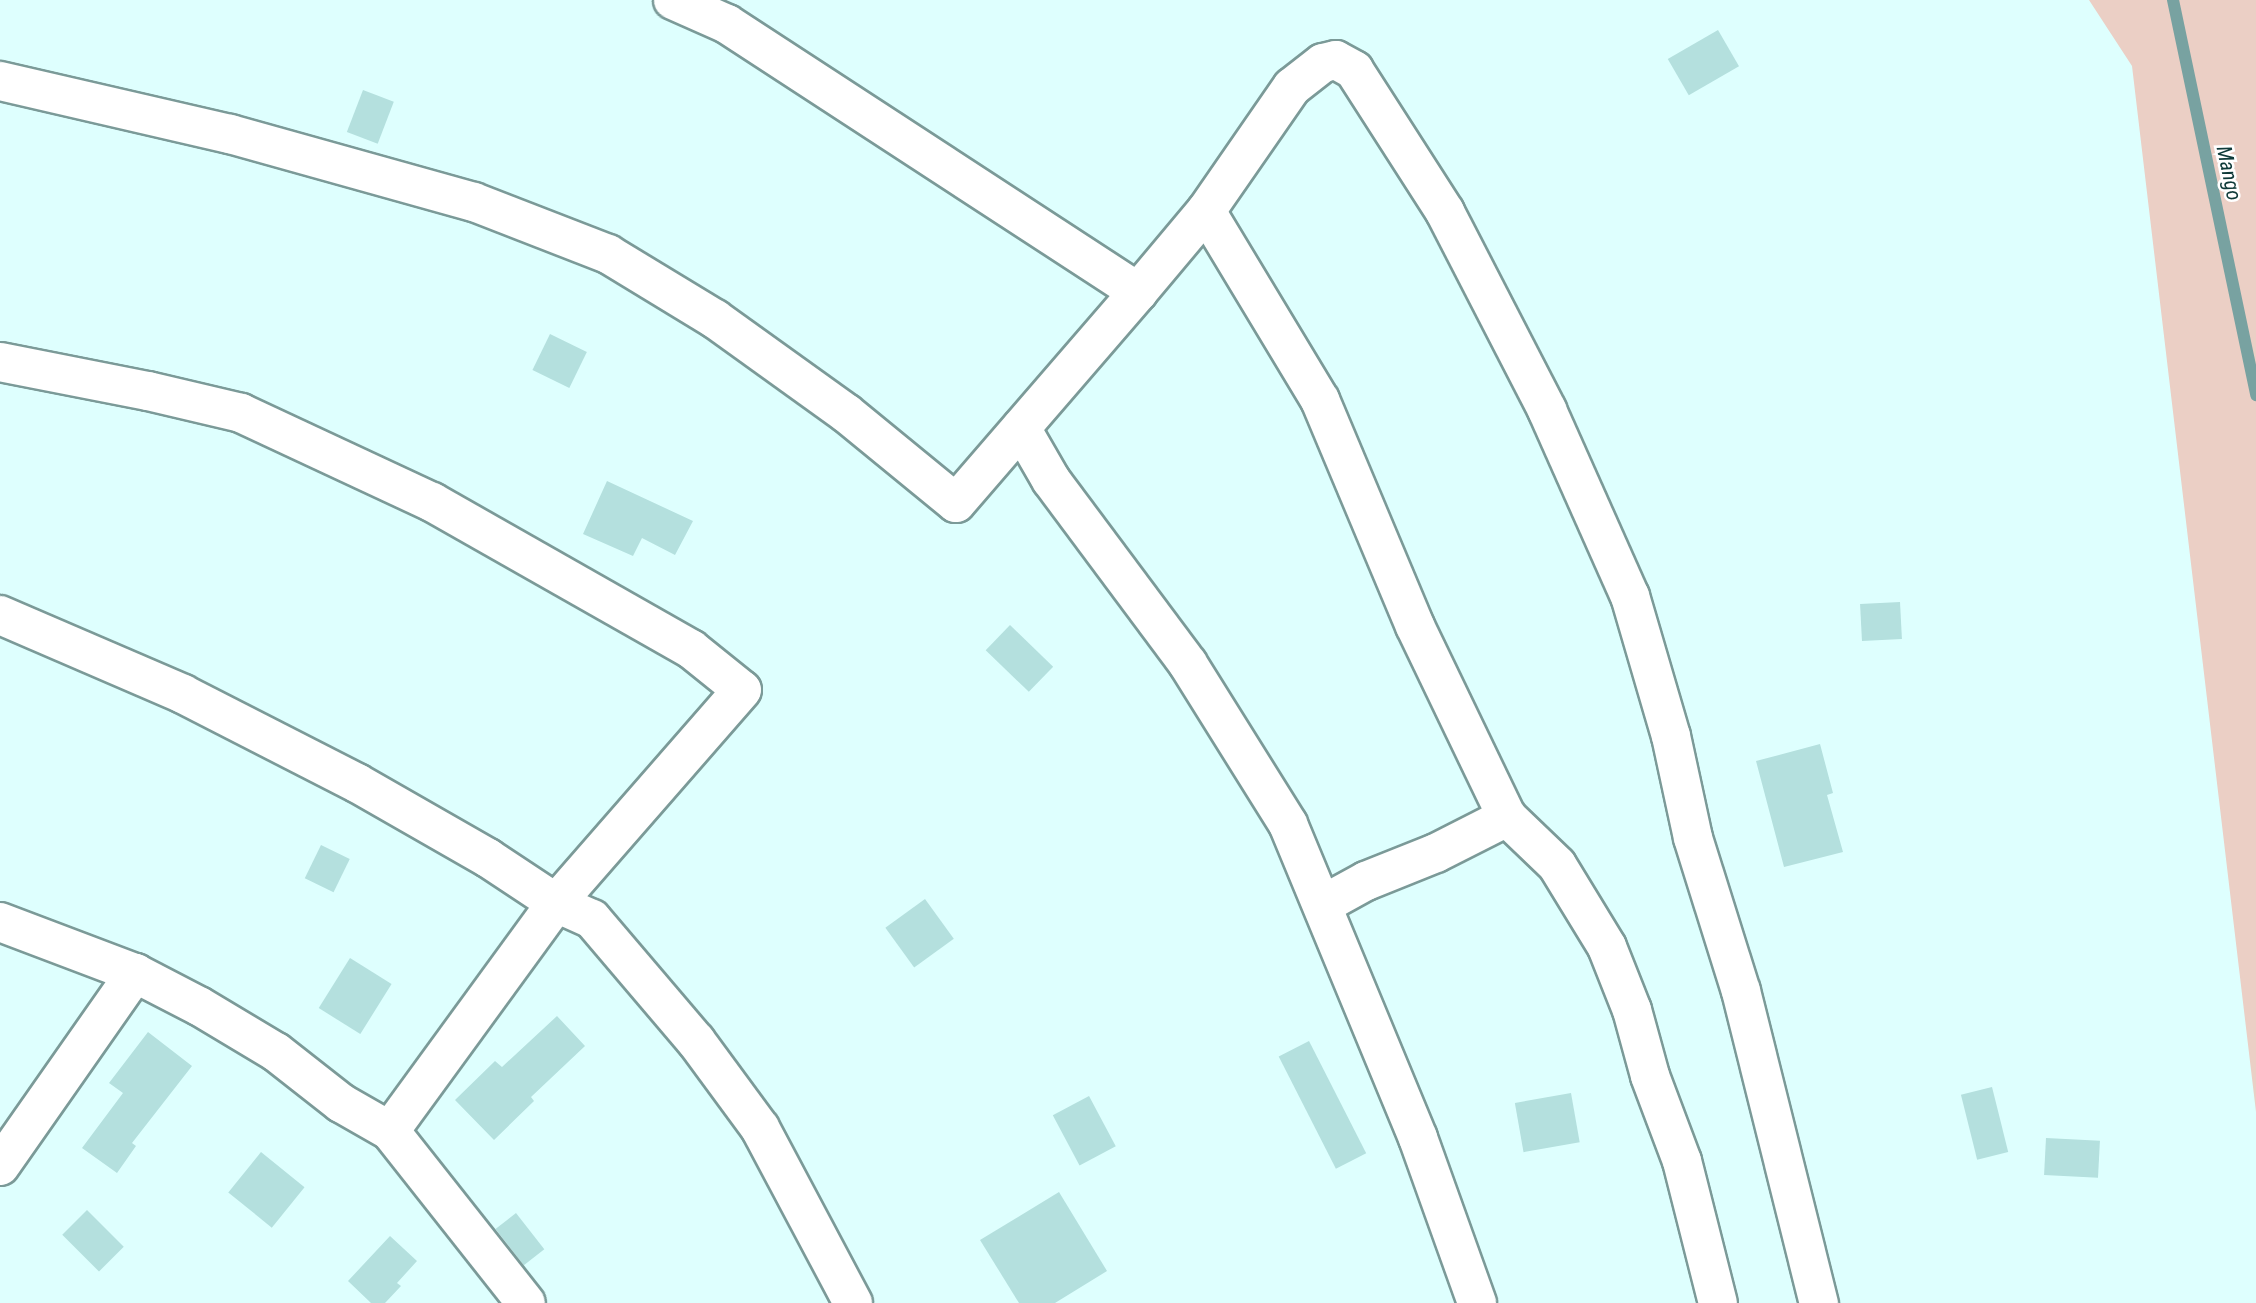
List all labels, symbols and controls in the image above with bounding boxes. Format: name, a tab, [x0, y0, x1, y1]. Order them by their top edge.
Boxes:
water label: Mango	[2211, 143, 2247, 203]

